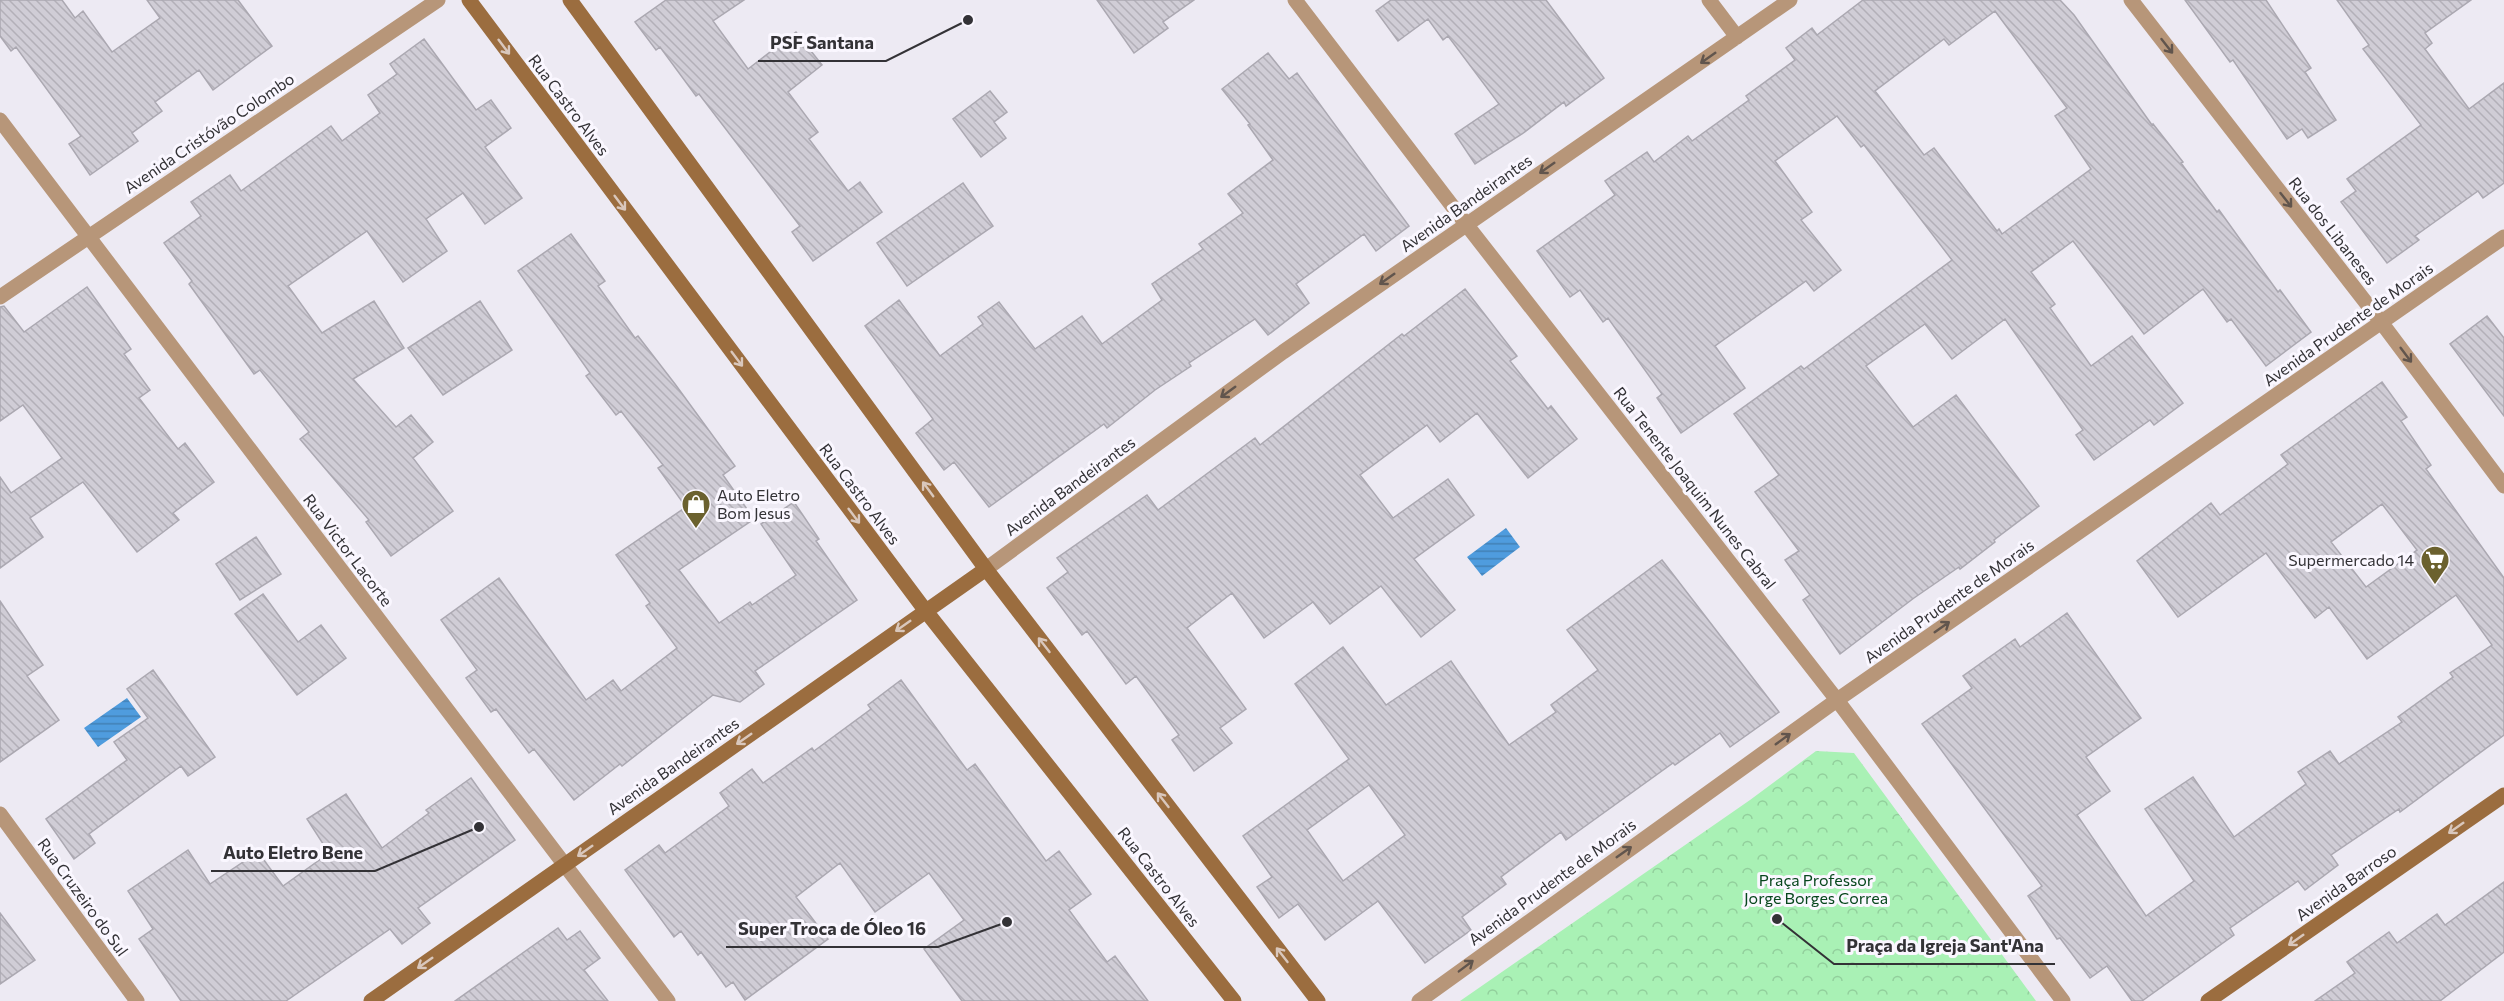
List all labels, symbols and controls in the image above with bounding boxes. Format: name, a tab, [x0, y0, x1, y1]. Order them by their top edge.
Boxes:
callout: PSF Santana	[758, 25, 886, 61]
text: PSF Santana	[770, 31, 874, 53]
one-way arrow	[498, 38, 510, 54]
one-way arrow	[2160, 38, 2173, 54]
street label: Rua Castro Alves	[525, 50, 614, 159]
one-way arrow	[1700, 52, 1716, 64]
street label: Avenida Cristóvão Colombo	[120, 68, 297, 197]
street label: Avenida Bandeirantes	[1396, 150, 1535, 255]
one-way arrow	[1540, 162, 1556, 174]
street label: Rua dos Libaneses	[2285, 173, 2381, 288]
one-way arrow	[2280, 192, 2293, 208]
one-way arrow	[614, 195, 627, 211]
street label: Avenida Prudente de Morais	[2259, 258, 2436, 389]
one-way arrow	[1379, 273, 1396, 285]
one-way arrow	[2399, 346, 2412, 362]
one-way arrow	[731, 351, 743, 367]
street label: Rua Tenente Joaquim Nunes Cabral	[1610, 383, 1780, 593]
one-way arrow	[1220, 386, 1236, 398]
street label: Avenida Bandeirantes	[1001, 432, 1139, 539]
street label: Rua Castro Alves	[816, 439, 905, 548]
one-way arrow	[921, 482, 934, 498]
place label: Auto Eletro Bom Jesus	[717, 485, 800, 522]
shop icon: Auto Eletro Bom Jesus	[680, 488, 712, 530]
street label: Rua Victor Lacorte	[300, 490, 397, 610]
one-way arrow	[847, 507, 860, 523]
street label: Avenida Prudente de Morais	[1860, 535, 2037, 666]
supermarket icon: Supermercado 14	[2419, 544, 2451, 586]
place label: Supermercado 14	[2288, 550, 2414, 569]
one-way arrow	[896, 620, 912, 632]
one-way arrow	[1934, 621, 1950, 633]
one-way arrow	[1038, 638, 1051, 654]
street label: Avenida Bandeirantes	[603, 713, 742, 818]
one-way arrow	[736, 733, 752, 745]
one-way arrow	[1775, 733, 1791, 745]
one-way arrow	[1157, 792, 1170, 808]
street label: Avenida Prudente de Morais	[1464, 814, 1639, 949]
one-way arrow	[2448, 822, 2465, 834]
street label: Rua Castro Alves	[1114, 823, 1204, 930]
street label: Rua Cruzeiro do Sul	[34, 834, 132, 959]
callout: Auto Eletro Bene	[211, 835, 375, 871]
text: Auto Eletro Bene	[223, 841, 363, 863]
street label: Avenida Barroso	[2292, 841, 2400, 924]
one-way arrow	[577, 845, 593, 857]
one-way arrow	[1616, 846, 1632, 858]
park label: Praça Professor Jorge Borges Correa	[1744, 870, 1888, 907]
callout: Super Troca de Óleo 16	[726, 911, 938, 947]
text: Super Troca de Óleo 16	[738, 917, 926, 939]
callout: Praça da Igreja Sant'Ana	[1834, 928, 2055, 964]
text: Praça da Igreja Sant'Ana	[1846, 934, 2044, 956]
one-way arrow	[2288, 934, 2305, 946]
one-way arrow	[1276, 947, 1288, 963]
one-way arrow	[417, 957, 434, 969]
one-way arrow	[1457, 960, 1473, 972]

